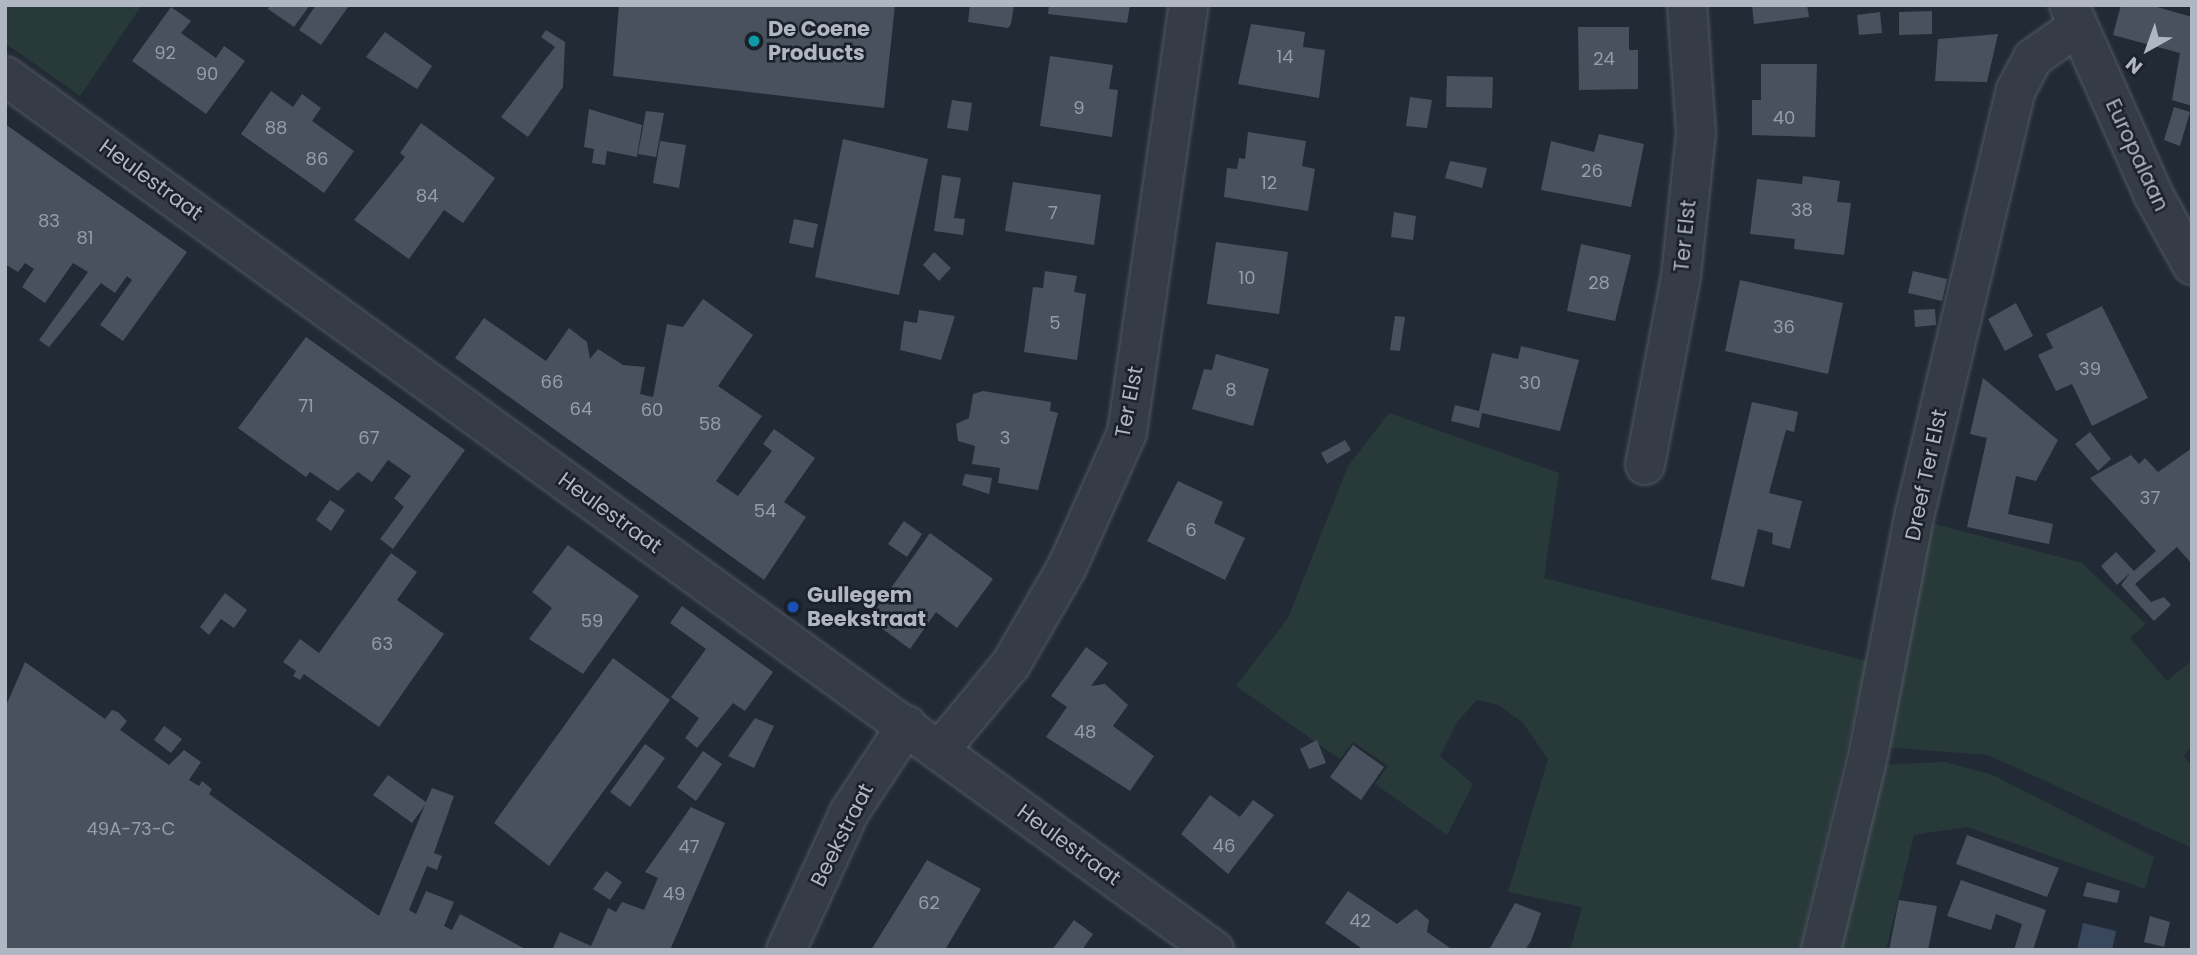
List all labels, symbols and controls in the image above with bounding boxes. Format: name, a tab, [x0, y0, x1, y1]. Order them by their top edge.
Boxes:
north arrow	[2113, 14, 2183, 84]
place label: De Coene Products	[768, 16, 870, 66]
marker: De Coene Products	[746, 33, 762, 49]
house number: 92	[154, 42, 176, 64]
house number: 14	[1276, 46, 1294, 68]
house number: 24	[1593, 48, 1615, 70]
text: N	[2120, 51, 2148, 80]
house number: 90	[196, 63, 218, 85]
street label: Europalaan	[2100, 95, 2174, 215]
house number: 9	[1073, 97, 1085, 119]
house number: 40	[1773, 107, 1795, 129]
house number: 88	[265, 117, 287, 139]
street label: Heulestraat	[94, 134, 208, 226]
house number: 86	[306, 148, 328, 170]
house number: 26	[1581, 160, 1603, 182]
house number: 12	[1261, 172, 1277, 194]
house number: 84	[416, 185, 438, 207]
street label: Ter Elst	[1669, 199, 1701, 273]
house number: 38	[1791, 199, 1813, 221]
house number: 7	[1048, 202, 1058, 224]
house number: 83	[38, 210, 60, 232]
house number: 81	[76, 227, 94, 249]
house number: 10	[1238, 267, 1256, 289]
house number: 28	[1588, 272, 1610, 294]
house number: 5	[1049, 312, 1061, 334]
house number: 36	[1773, 316, 1795, 338]
house number: 39	[2079, 358, 2101, 380]
street label: Ter Elst	[1110, 364, 1148, 440]
house number: 66	[541, 371, 563, 393]
house number: 30	[1519, 372, 1541, 394]
house number: 8	[1225, 379, 1237, 401]
house number: 71	[298, 395, 314, 417]
house number: 64	[570, 398, 592, 420]
house number: 60	[641, 399, 663, 421]
street label: Dreef Ter Elst	[1900, 407, 1952, 543]
house number: 58	[699, 413, 721, 435]
house number: 67	[358, 427, 380, 449]
house number: 3	[1000, 427, 1010, 449]
street label: Heulestraat	[553, 467, 667, 559]
house number: 37	[2140, 487, 2160, 509]
house number: 54	[754, 500, 776, 522]
house number: 6	[1185, 519, 1197, 541]
place label: Gullegem Beekstraat	[807, 582, 926, 632]
marker: Gullegem Beekstraat	[785, 599, 801, 615]
house number: 59	[581, 610, 603, 632]
house number: 63	[371, 633, 393, 655]
house number: 48	[1074, 721, 1096, 743]
street label: Beekstraat	[805, 779, 879, 891]
street label: Heulestraat	[1012, 799, 1126, 891]
house number: 49A-73-C	[87, 818, 175, 840]
house number: 46	[1213, 835, 1235, 857]
house number: 47	[678, 836, 700, 858]
house number: 49	[663, 883, 685, 905]
house number: 62	[918, 892, 940, 914]
house number: 42	[1349, 910, 1371, 932]

